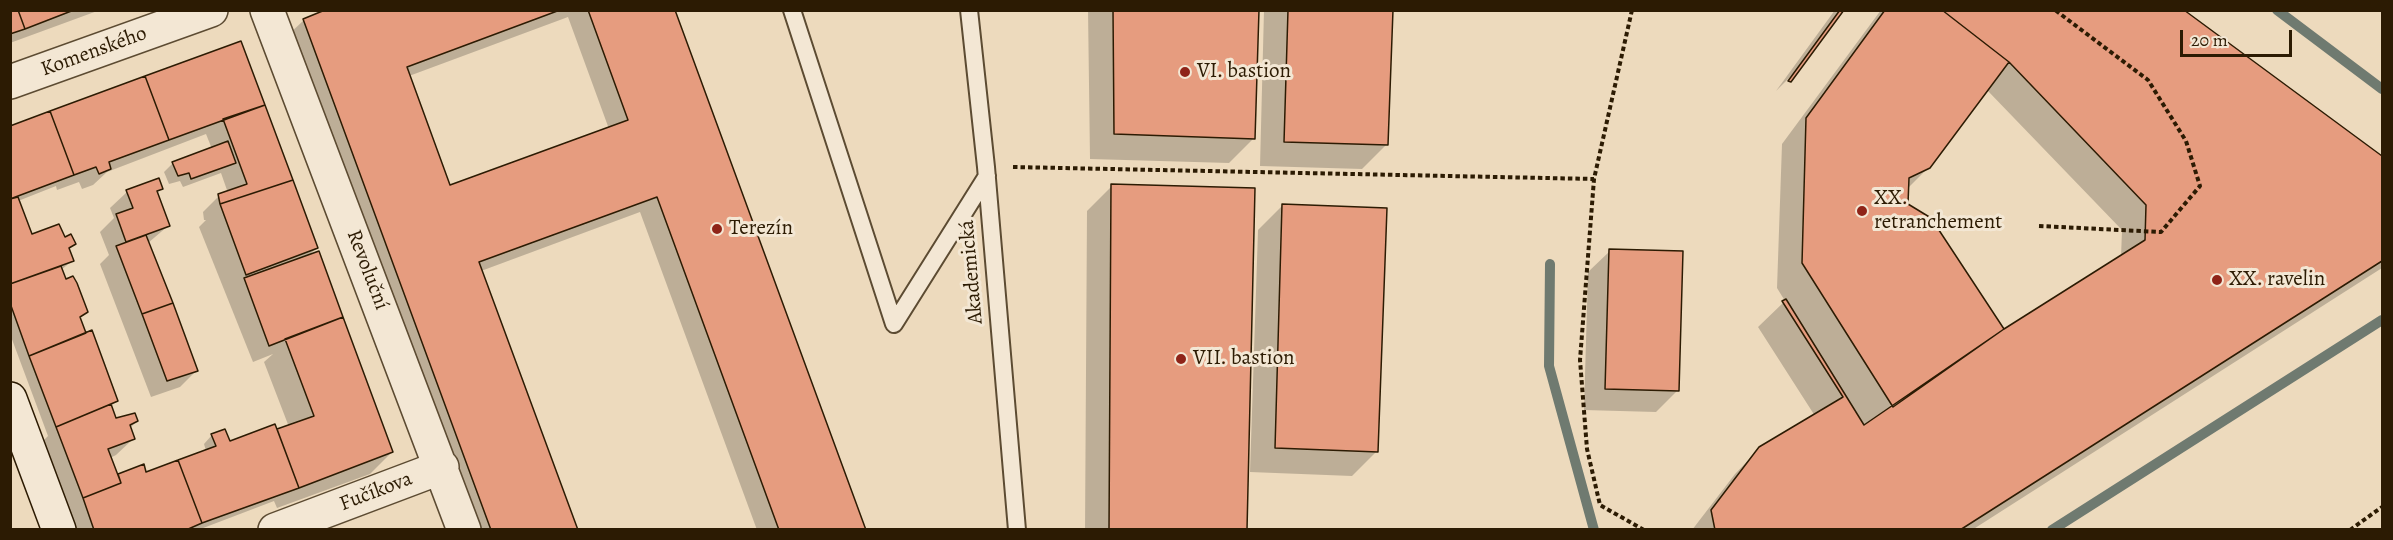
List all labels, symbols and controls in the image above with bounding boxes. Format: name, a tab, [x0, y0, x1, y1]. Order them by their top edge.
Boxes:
scale bar	[2183, 18, 2296, 56]
street label: Komenského	[38, 21, 150, 83]
text: 20 m	[2191, 28, 2228, 52]
place label: VI. bastion	[1197, 59, 1291, 85]
marker: VI. bastion	[1178, 65, 1192, 79]
place label: XX. retranchement	[1874, 186, 2002, 236]
marker: XX. retranchement	[1855, 204, 1869, 218]
place label: Terezín	[729, 216, 793, 242]
street label: Akademická	[955, 219, 989, 325]
marker: Terezín	[710, 222, 724, 236]
street label: Revoluční	[340, 226, 394, 314]
place label: XX. ravelin	[2229, 267, 2325, 293]
marker: XX. ravelin	[2210, 273, 2224, 287]
place label: VII. bastion	[1193, 346, 1295, 372]
marker: VII. bastion	[1174, 352, 1188, 366]
street label: Fučíkova	[336, 467, 416, 517]

